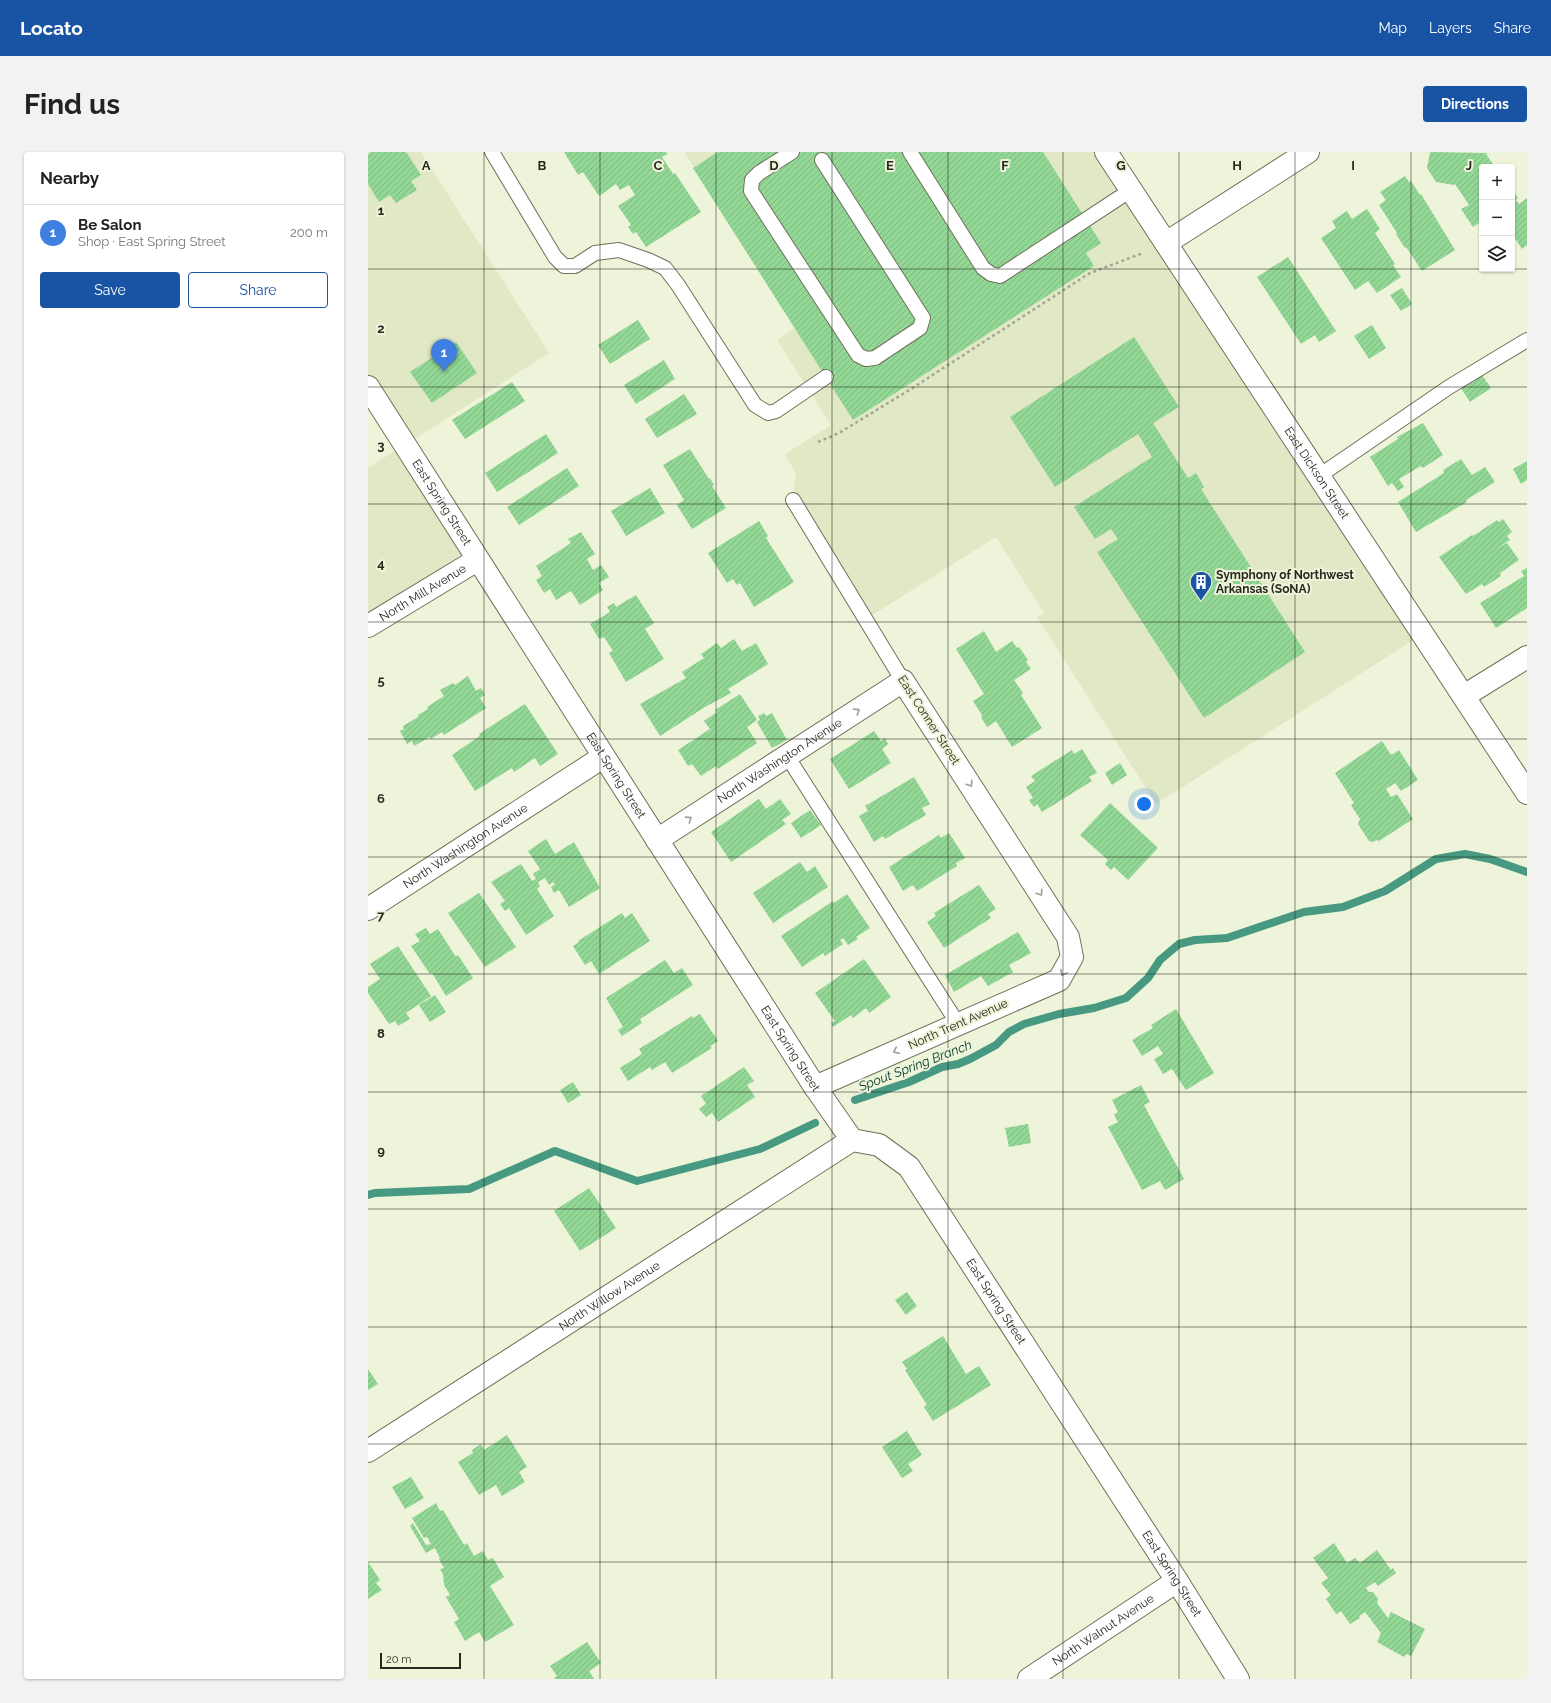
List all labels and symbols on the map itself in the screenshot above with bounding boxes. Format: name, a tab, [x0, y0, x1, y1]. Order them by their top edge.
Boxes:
text: A	[422, 158, 431, 173]
text: B	[538, 158, 547, 173]
text: C	[654, 158, 663, 173]
text: D	[769, 158, 779, 173]
text: E	[886, 158, 894, 173]
text: F	[1001, 158, 1009, 173]
text: G	[1116, 158, 1126, 173]
text: H	[1232, 158, 1242, 173]
text: I	[1351, 158, 1355, 173]
text: J	[1466, 158, 1472, 173]
text: 1	[378, 203, 385, 218]
text: 2	[377, 321, 385, 336]
pin: 1	[431, 339, 457, 372]
street label: East Dickson Street	[1282, 424, 1352, 522]
text: 3	[377, 438, 385, 453]
street label: East Spring Street	[409, 457, 474, 548]
text: 4	[377, 556, 385, 571]
street label: North Mill Avenue	[377, 561, 469, 624]
place label: Symphony of Northwest Arkansas (SoNA)	[1216, 568, 1354, 596]
building icon: Symphony of Northwest Arkansas (SoNA)	[1188, 569, 1214, 602]
text: 5	[377, 673, 385, 688]
street label: East Conner Street	[895, 673, 963, 767]
one-way arrow	[853, 708, 860, 715]
street label: North Washington Avenue	[715, 715, 844, 806]
street label: East Spring Street	[584, 730, 649, 821]
one-way arrow	[965, 780, 972, 787]
text: 6	[377, 791, 385, 806]
your location	[1134, 794, 1154, 814]
street label: North Washington Avenue	[401, 801, 530, 891]
one-way arrow	[685, 816, 692, 824]
one-way arrow	[1035, 889, 1042, 896]
text: 7	[377, 908, 385, 923]
one-way arrow	[1060, 969, 1067, 976]
street label: North Trent Avenue	[906, 996, 1010, 1052]
street label: East Spring Street	[758, 1003, 823, 1094]
text: 8	[377, 1026, 385, 1041]
water label: Spout Spring Branch	[856, 1037, 974, 1094]
one-way arrow	[892, 1047, 899, 1055]
text: 9	[377, 1143, 385, 1158]
street label: East Spring Street	[963, 1256, 1029, 1347]
street label: North Willow Avenue	[556, 1258, 663, 1333]
street label: East Spring Street	[1139, 1528, 1204, 1619]
street label: North Walnut Avenue	[1050, 1591, 1157, 1669]
scale bar	[380, 1651, 461, 1670]

